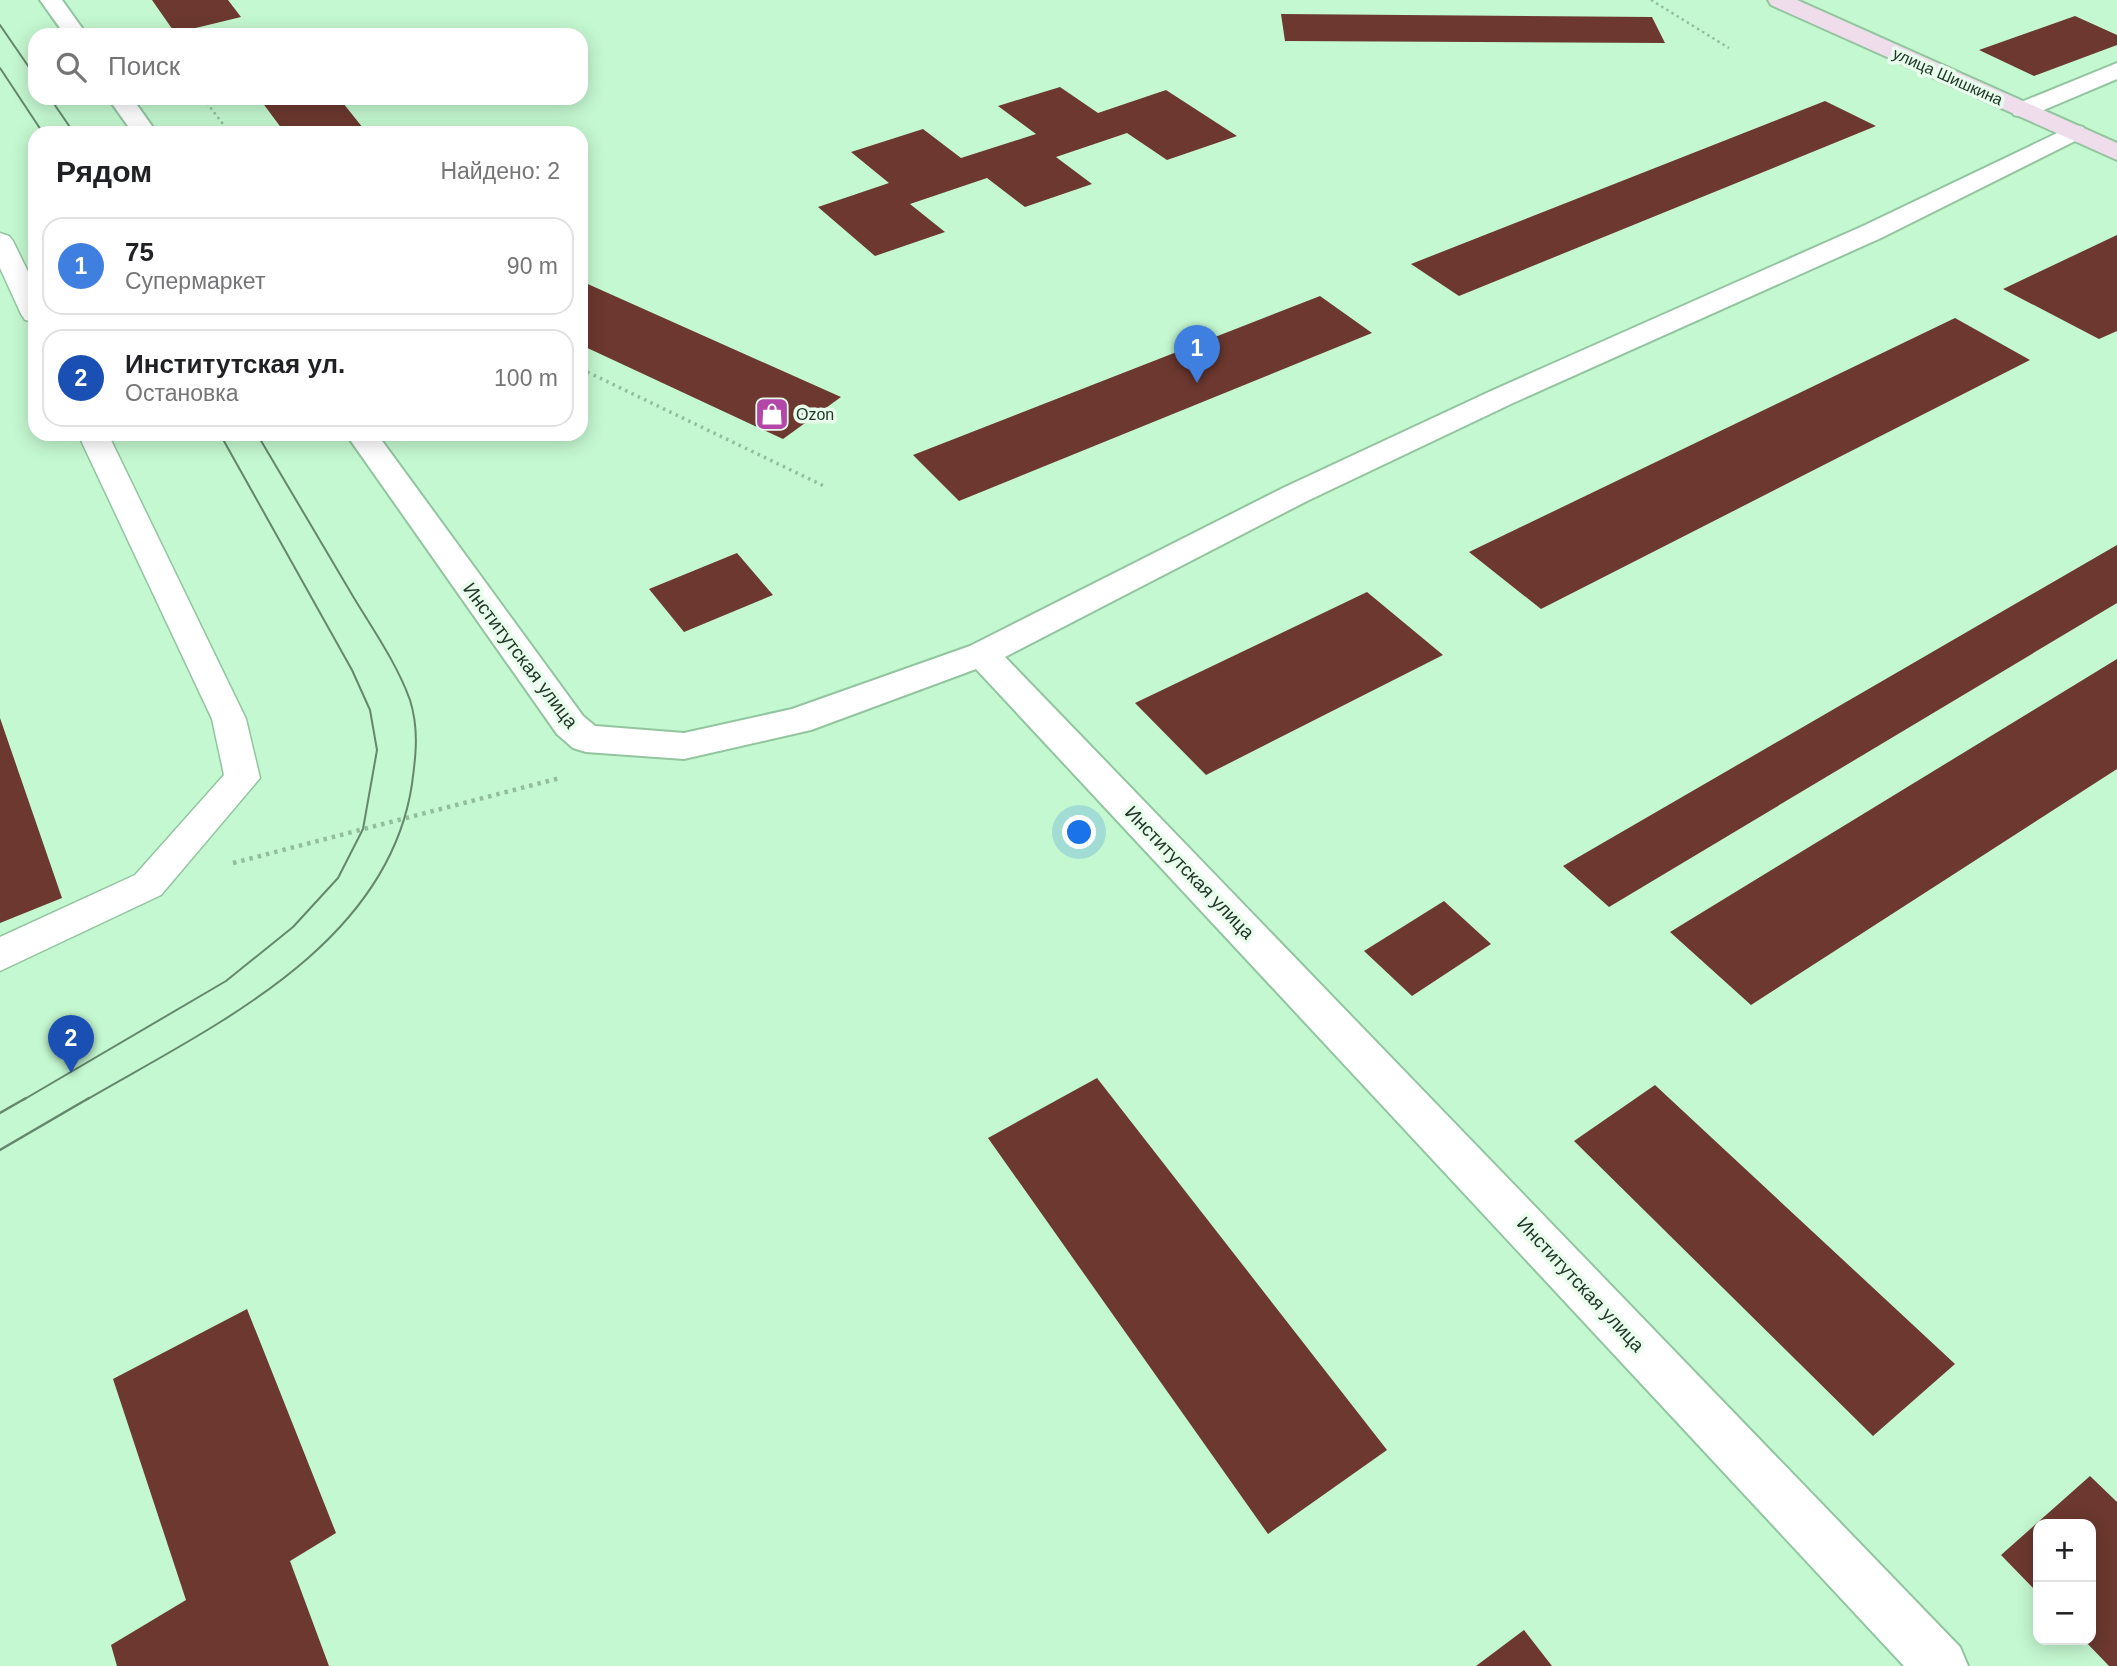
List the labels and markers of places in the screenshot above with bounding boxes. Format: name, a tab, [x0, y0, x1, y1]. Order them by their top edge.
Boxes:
pin: 1	[1174, 325, 1220, 383]
shop icon: Ozon	[753, 395, 791, 433]
place label: Ozon	[796, 406, 834, 423]
pin: 2	[48, 1015, 94, 1073]

